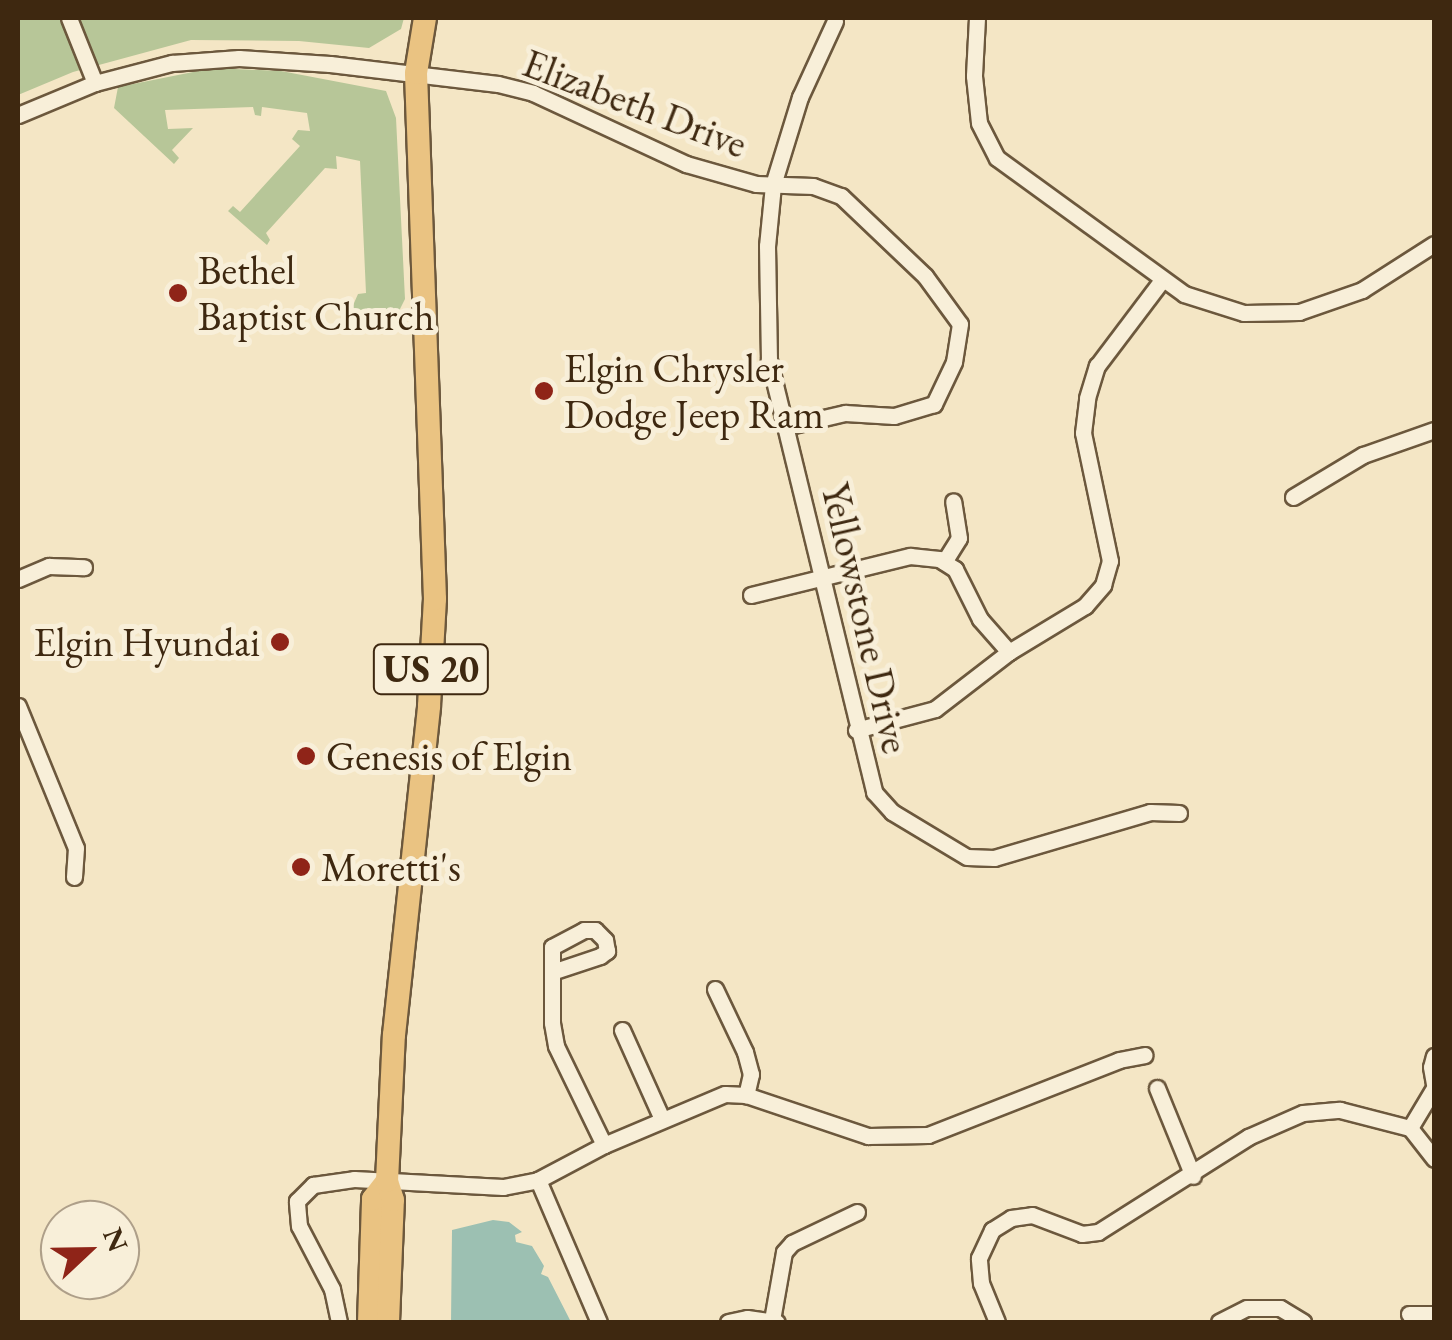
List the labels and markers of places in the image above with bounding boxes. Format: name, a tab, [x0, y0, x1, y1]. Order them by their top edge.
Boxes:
place label: Bethel Baptist Church	[198, 246, 434, 340]
marker: Bethel Baptist Church	[167, 282, 189, 304]
place label: Elgin Chrysler Dodge Jeep Ram	[564, 344, 824, 438]
marker: Elgin Chrysler Dodge Jeep Ram	[533, 380, 555, 402]
place label: Elgin Hyundai	[33, 618, 260, 666]
marker: Elgin Hyundai	[269, 631, 291, 653]
place label: Genesis of Elgin	[326, 732, 572, 780]
marker: Genesis of Elgin	[295, 745, 317, 767]
place label: Moretti's	[321, 843, 461, 891]
marker: Moretti's	[290, 856, 312, 878]

